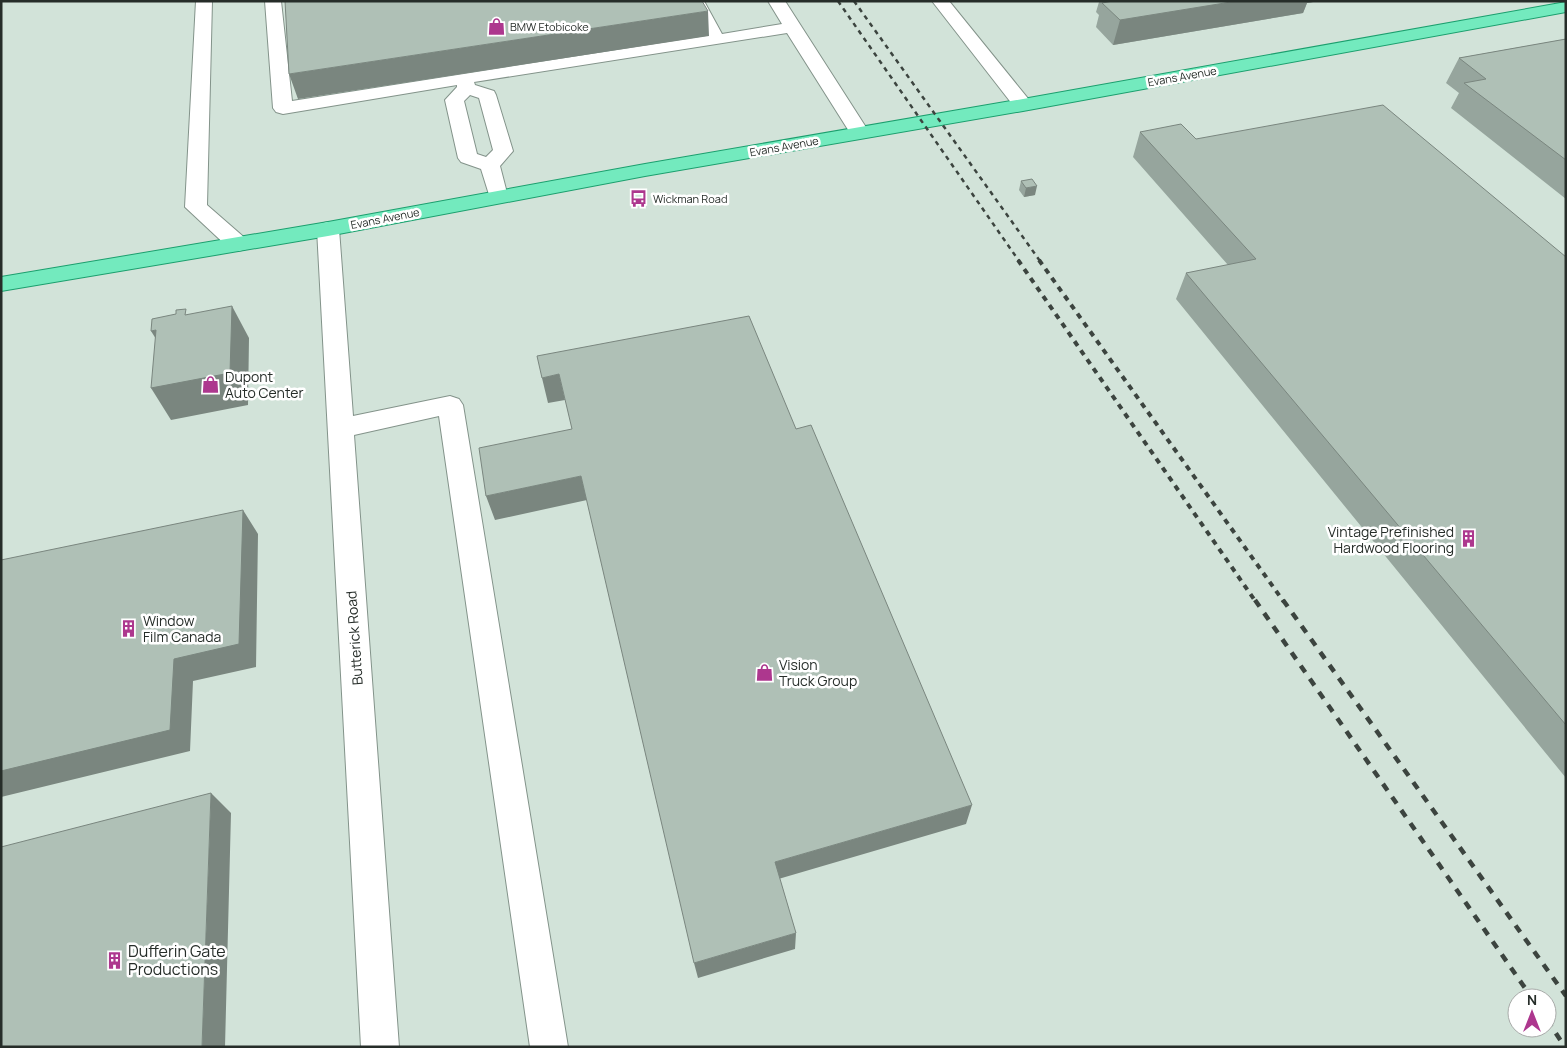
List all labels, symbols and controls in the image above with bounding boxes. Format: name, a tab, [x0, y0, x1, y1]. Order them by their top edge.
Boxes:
shop icon: BMW Etobicoke	[486, 16, 506, 36]
place label: BMW Etobicoke	[510, 19, 589, 34]
street label: Evans Avenue	[1146, 62, 1218, 89]
street label: Evans Avenue	[748, 132, 820, 159]
bus stop icon: Wickman Road	[629, 188, 649, 208]
place label: Wickman Road	[653, 191, 727, 206]
street label: Evans Avenue	[349, 204, 421, 232]
place label: Dupont Auto Center	[225, 367, 303, 402]
shop icon: Dupont Auto Center	[201, 374, 221, 394]
place label: Vintage Prefinished Hardwood Flooring	[1328, 522, 1454, 557]
building icon: Vintage Prefinished Hardwood Flooring	[1458, 529, 1478, 549]
street label: Butterick Road	[341, 590, 367, 686]
place label: Window Film Canada	[143, 611, 221, 646]
building icon: Window Film Canada	[119, 618, 139, 638]
place label: Vision Truck Group	[779, 655, 857, 690]
shop icon: Vision Truck Group	[755, 662, 775, 682]
place label: Dufferin Gate Productions	[128, 940, 226, 980]
building icon: Dufferin Gate Productions	[104, 950, 124, 970]
north arrow	[1507, 988, 1557, 1038]
text: N	[1527, 990, 1537, 1009]

